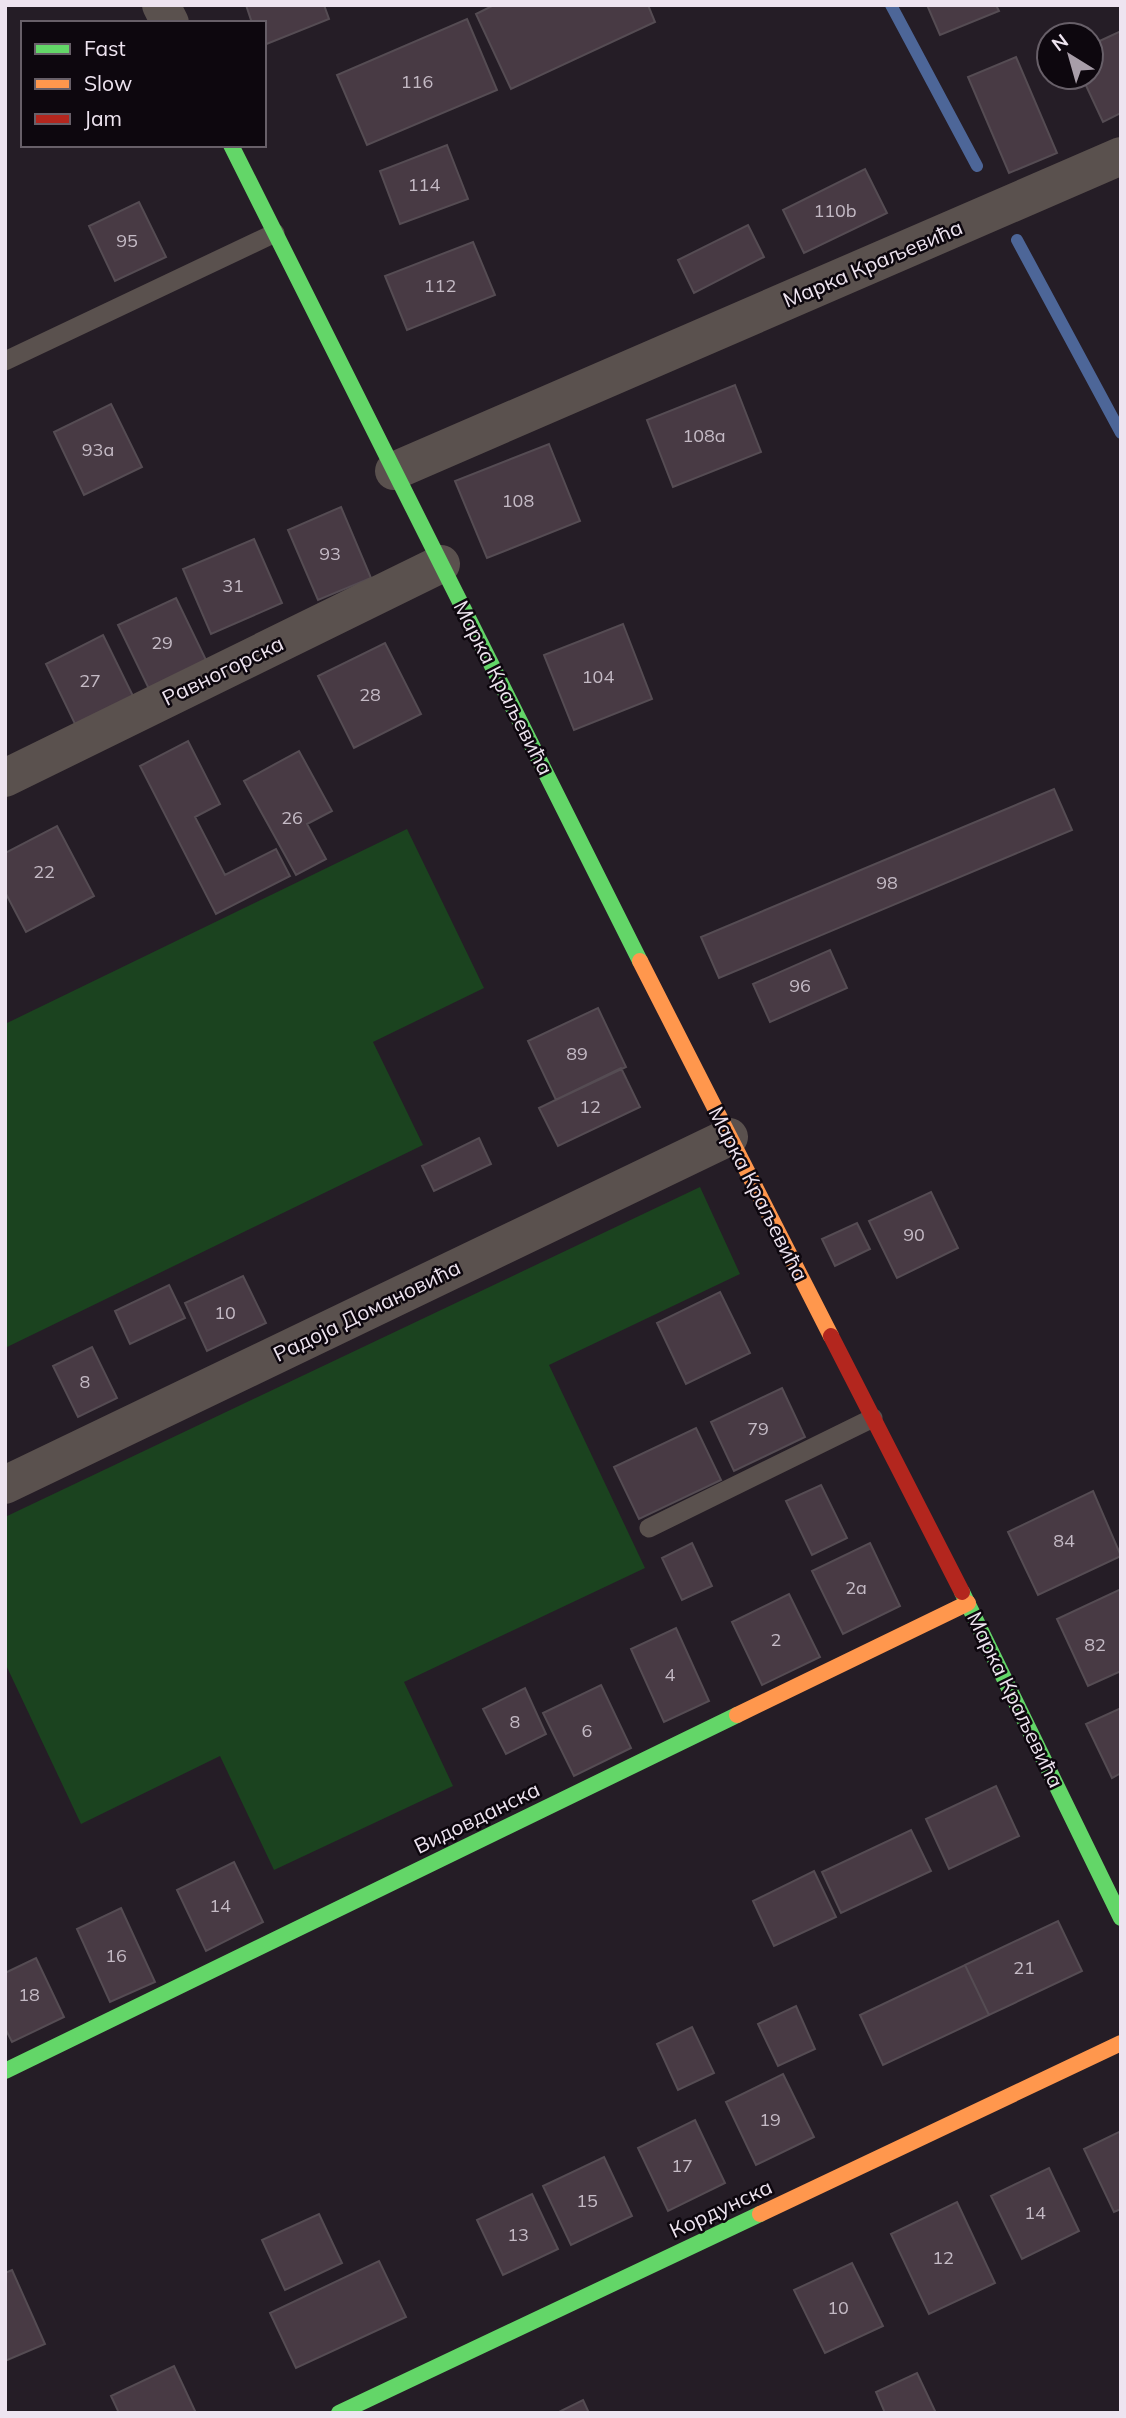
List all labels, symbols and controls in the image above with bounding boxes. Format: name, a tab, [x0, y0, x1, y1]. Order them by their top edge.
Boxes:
legend	[21, 21, 266, 147]
north arrow	[1035, 21, 1105, 91]
text: N	[1047, 29, 1073, 56]
text: Fast	[84, 35, 126, 61]
text: Slow	[84, 70, 132, 96]
house number: 116	[401, 70, 433, 93]
text: Jam	[84, 105, 122, 131]
house number: 114	[408, 173, 440, 196]
house number: 110b	[813, 199, 857, 222]
street label: Марка Краљевића	[779, 213, 966, 313]
house number: 95	[116, 229, 138, 252]
house number: 112	[424, 274, 456, 297]
house number: 108a	[682, 424, 726, 447]
house number: 93a	[82, 438, 114, 461]
house number: 108	[502, 489, 534, 512]
house number: 93	[319, 542, 341, 565]
house number: 31	[222, 574, 244, 597]
street label: Марка Краљевића	[449, 596, 559, 779]
street label: Равногорска	[158, 630, 287, 711]
house number: 29	[151, 631, 173, 654]
house number: 104	[582, 665, 614, 688]
house number: 27	[79, 669, 101, 692]
house number: 28	[359, 683, 381, 706]
house number: 26	[281, 806, 303, 829]
house number: 22	[33, 860, 55, 883]
house number: 98	[876, 871, 898, 894]
house number: 96	[789, 974, 811, 997]
house number: 89	[566, 1042, 588, 1065]
house number: 12	[579, 1095, 601, 1118]
street label: Марка Краљевића	[704, 1102, 814, 1285]
house number: 90	[903, 1223, 925, 1246]
street label: Радоја Домановића	[269, 1253, 464, 1367]
house number: 10	[214, 1301, 236, 1324]
house number: 8	[80, 1370, 90, 1393]
house number: 79	[747, 1417, 769, 1440]
house number: 84	[1053, 1529, 1075, 1552]
house number: 2a	[845, 1576, 867, 1599]
street label: Марка Краљевића	[962, 1607, 1070, 1792]
house number: 2	[771, 1628, 781, 1651]
house number: 82	[1084, 1633, 1106, 1656]
house number: 4	[665, 1663, 676, 1686]
house number: 8	[510, 1710, 520, 1733]
house number: 6	[582, 1719, 592, 1742]
street label: Видовданска	[410, 1775, 544, 1859]
house number: 14	[209, 1894, 231, 1917]
house number: 16	[105, 1944, 127, 1967]
house number: 21	[1013, 1956, 1035, 1979]
house number: 18	[18, 1983, 40, 2006]
house number: 19	[759, 2108, 781, 2131]
house number: 17	[671, 2154, 693, 2177]
street label: Кордунска	[665, 2173, 776, 2243]
house number: 15	[576, 2189, 598, 2212]
house number: 14	[1024, 2201, 1046, 2224]
house number: 13	[507, 2223, 529, 2246]
house number: 12	[932, 2246, 954, 2269]
house number: 10	[827, 2296, 849, 2319]

